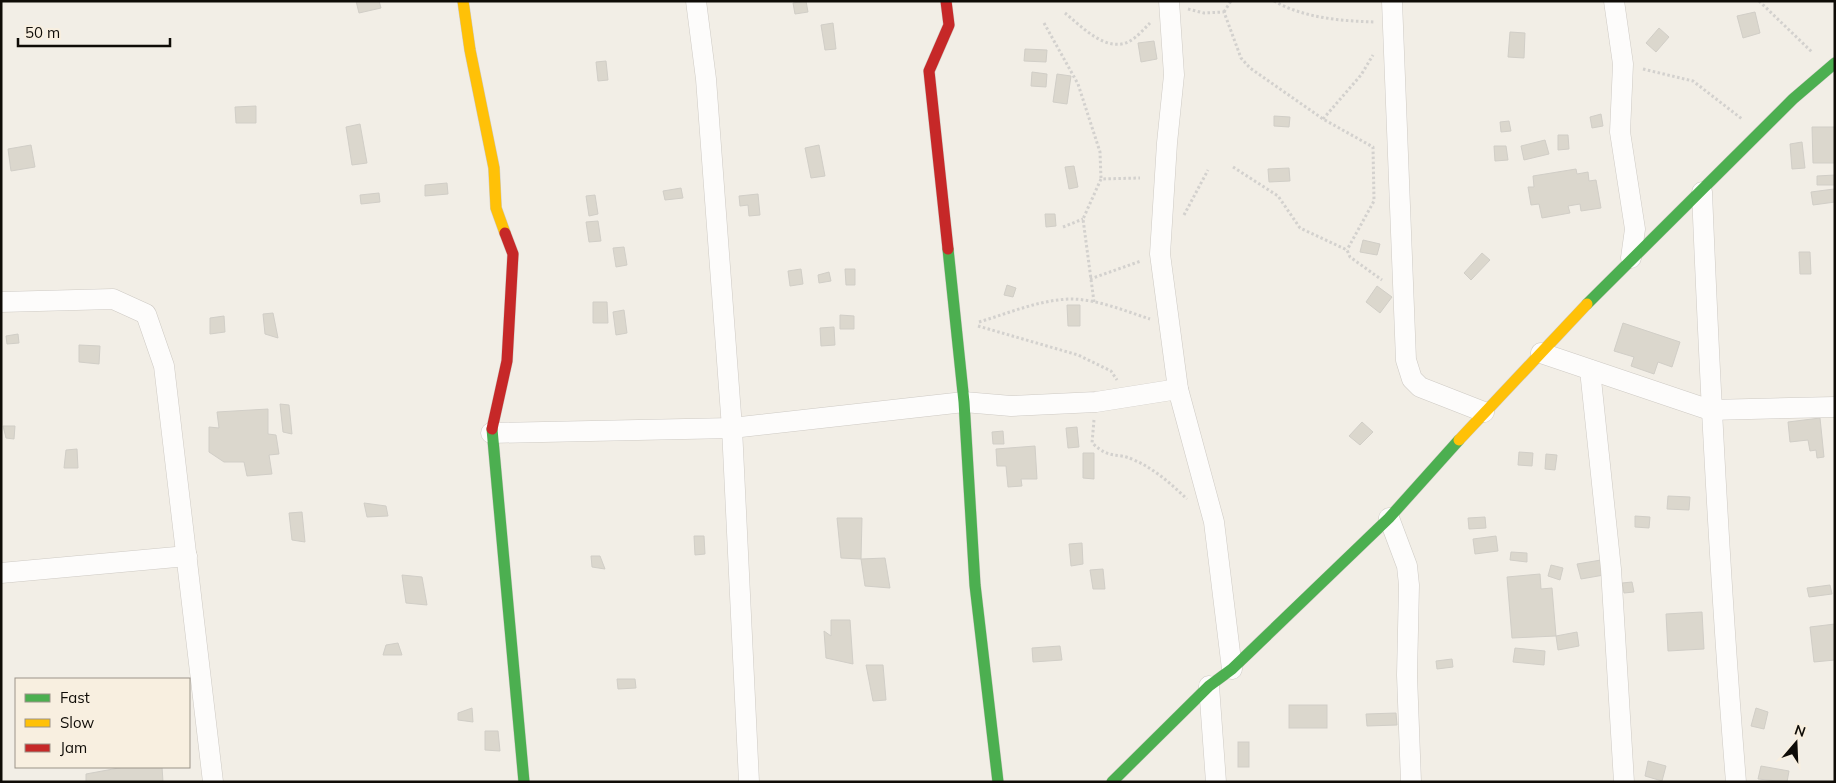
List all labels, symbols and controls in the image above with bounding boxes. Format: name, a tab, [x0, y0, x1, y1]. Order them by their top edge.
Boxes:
scale bar	[18, 15, 170, 47]
text: 50 m	[25, 23, 60, 42]
legend	[15, 678, 190, 768]
text: Fast	[60, 688, 90, 707]
text: Slow	[60, 713, 94, 732]
north arrow	[1771, 718, 1821, 768]
text: N	[1792, 720, 1808, 741]
text: Jam	[60, 738, 87, 757]

